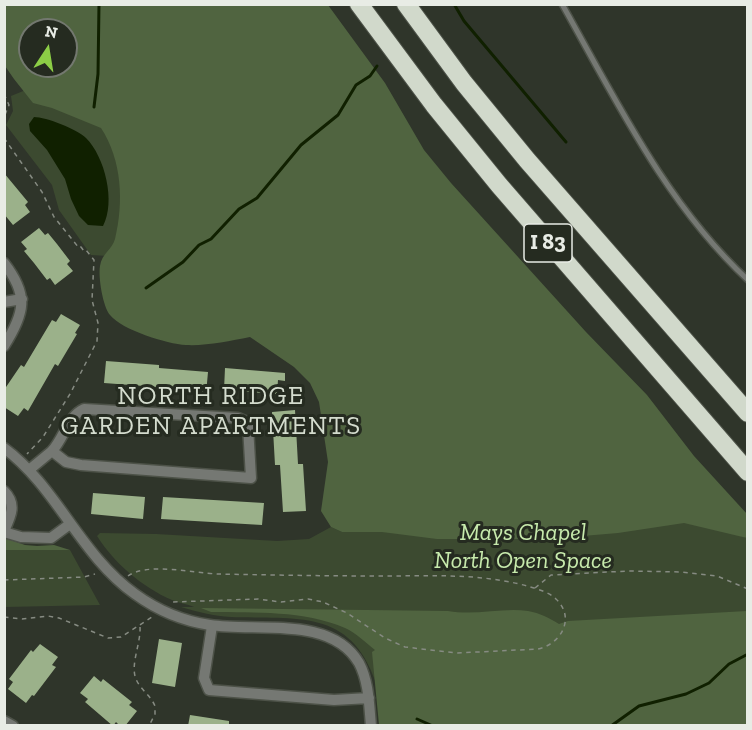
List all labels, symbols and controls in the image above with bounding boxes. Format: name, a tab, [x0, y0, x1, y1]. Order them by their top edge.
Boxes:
north arrow	[18, 18, 78, 78]
text: N	[43, 21, 59, 42]
road number: I 83	[524, 224, 572, 262]
district label: NORTH RIDGE GARDEN APARTMENTS	[60, 381, 362, 442]
park label: Mays Chapel North Open Space	[434, 519, 612, 575]

